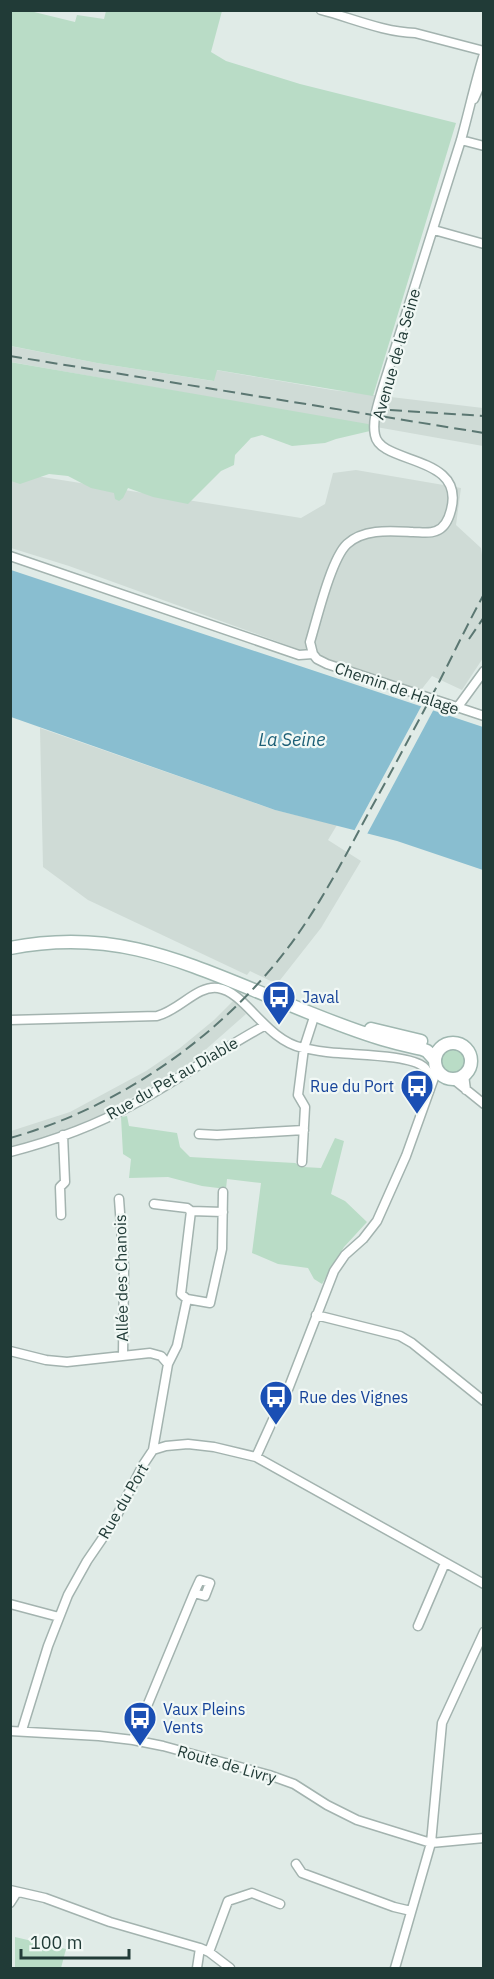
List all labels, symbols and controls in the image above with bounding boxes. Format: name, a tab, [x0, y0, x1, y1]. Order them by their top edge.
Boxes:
street label: Avenue de la Seine	[368, 286, 424, 422]
street label: Chemin de Halage	[332, 657, 462, 719]
water label: La Seine	[259, 728, 325, 751]
bus stop icon: Javal	[261, 979, 297, 1026]
place label: Javal	[302, 987, 339, 1007]
street label: Rue du Pet au Diable	[103, 1032, 242, 1124]
bus stop icon: Rue du Port	[399, 1068, 435, 1115]
place label: Rue du Port	[310, 1076, 394, 1096]
street label: Allée des Chanois	[110, 1214, 132, 1342]
bus stop icon: Rue des Vignes	[258, 1379, 294, 1426]
place label: Rue des Vignes	[299, 1387, 408, 1407]
street label: Rue du Port	[93, 1460, 153, 1542]
place label: Vaux Pleins Vents	[163, 1699, 246, 1737]
bus stop icon: Vaux Pleins Vents	[122, 1700, 158, 1747]
street label: Route de Livry	[175, 1740, 279, 1788]
scale bar	[21, 1922, 129, 1960]
text: 100 m	[30, 1931, 82, 1954]

